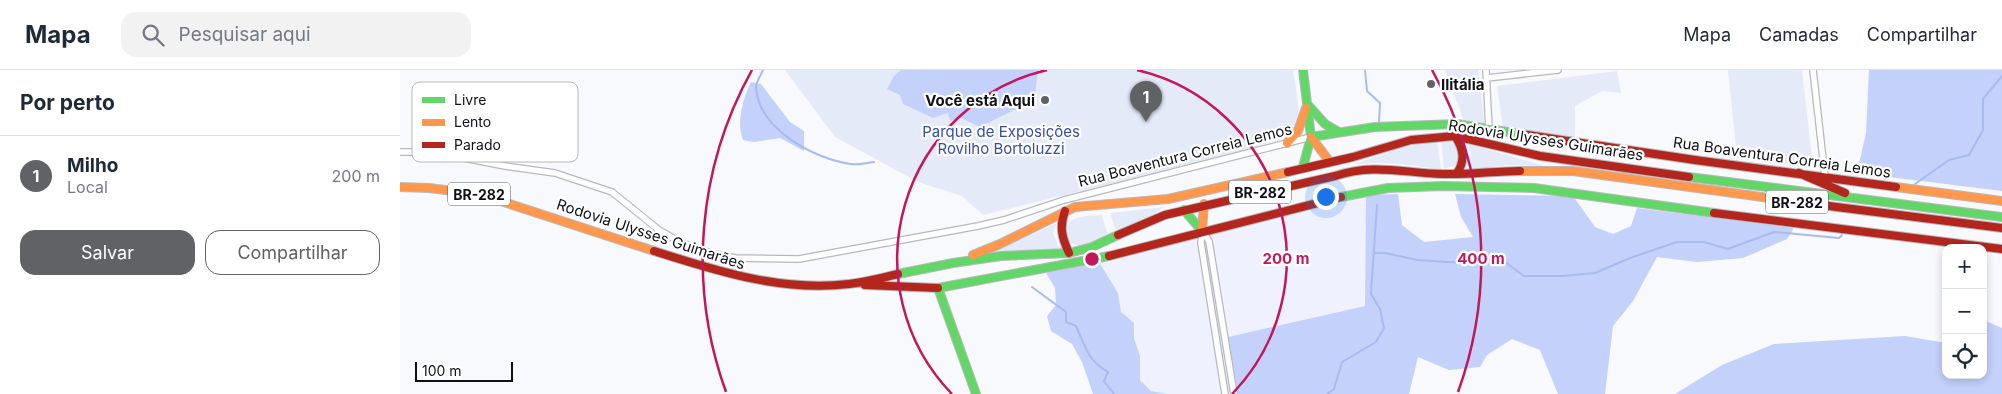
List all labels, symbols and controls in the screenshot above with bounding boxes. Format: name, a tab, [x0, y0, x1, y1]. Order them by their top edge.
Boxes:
search box	[121, 12, 471, 57]
text: Mapa	[25, 20, 91, 49]
icon: search	[139, 21, 167, 49]
text: Pesquisar aqui	[179, 23, 311, 46]
text: Mapa	[1683, 24, 1731, 45]
text: Camadas	[1759, 24, 1839, 45]
text: Compartilhar	[1867, 24, 1977, 45]
place label: Ilitália	[1441, 75, 1484, 94]
marker: Ilitália	[1425, 78, 1437, 90]
pin: 1	[1130, 81, 1162, 122]
legend	[412, 82, 578, 162]
text: Por perto	[20, 90, 115, 115]
text: Livre	[454, 91, 486, 108]
place label: Você está Aqui	[925, 91, 1035, 110]
marker: Você está Aqui	[1039, 94, 1051, 106]
text: Lento	[454, 113, 491, 130]
street label: Rodovia Ulysses Guimarães	[1447, 115, 1645, 165]
street label: Rua Boaventura Correia Lemos	[1076, 119, 1294, 191]
park label: Parque de Exposições Rovilho Bortoluzzi	[922, 122, 1080, 158]
street label: Rua Boaventura Correia Lemos	[1672, 132, 1892, 182]
text: Parado	[454, 136, 501, 153]
text: Milho	[67, 154, 118, 177]
text: 1	[33, 166, 39, 186]
text: 200 m	[332, 166, 380, 186]
text: Local	[67, 177, 108, 197]
road number: BR-282	[1229, 180, 1291, 204]
road number: BR-282	[448, 182, 510, 206]
your location	[1313, 184, 1339, 210]
road number: BR-282	[1766, 190, 1828, 214]
street label: Rodovia Ulysses Guimarães	[554, 195, 748, 274]
button: Salvar	[20, 230, 195, 275]
button: Compartilhar	[205, 230, 380, 275]
map controls	[1942, 244, 1987, 379]
button: +	[1942, 244, 1987, 289]
text: 200 m	[1263, 249, 1309, 268]
text: 400 m	[1457, 249, 1505, 268]
centre of rings	[1083, 250, 1101, 268]
button: −	[1942, 289, 1987, 334]
button: locate	[1942, 334, 1987, 379]
scale bar	[415, 359, 512, 382]
text: 100 m	[422, 362, 462, 379]

